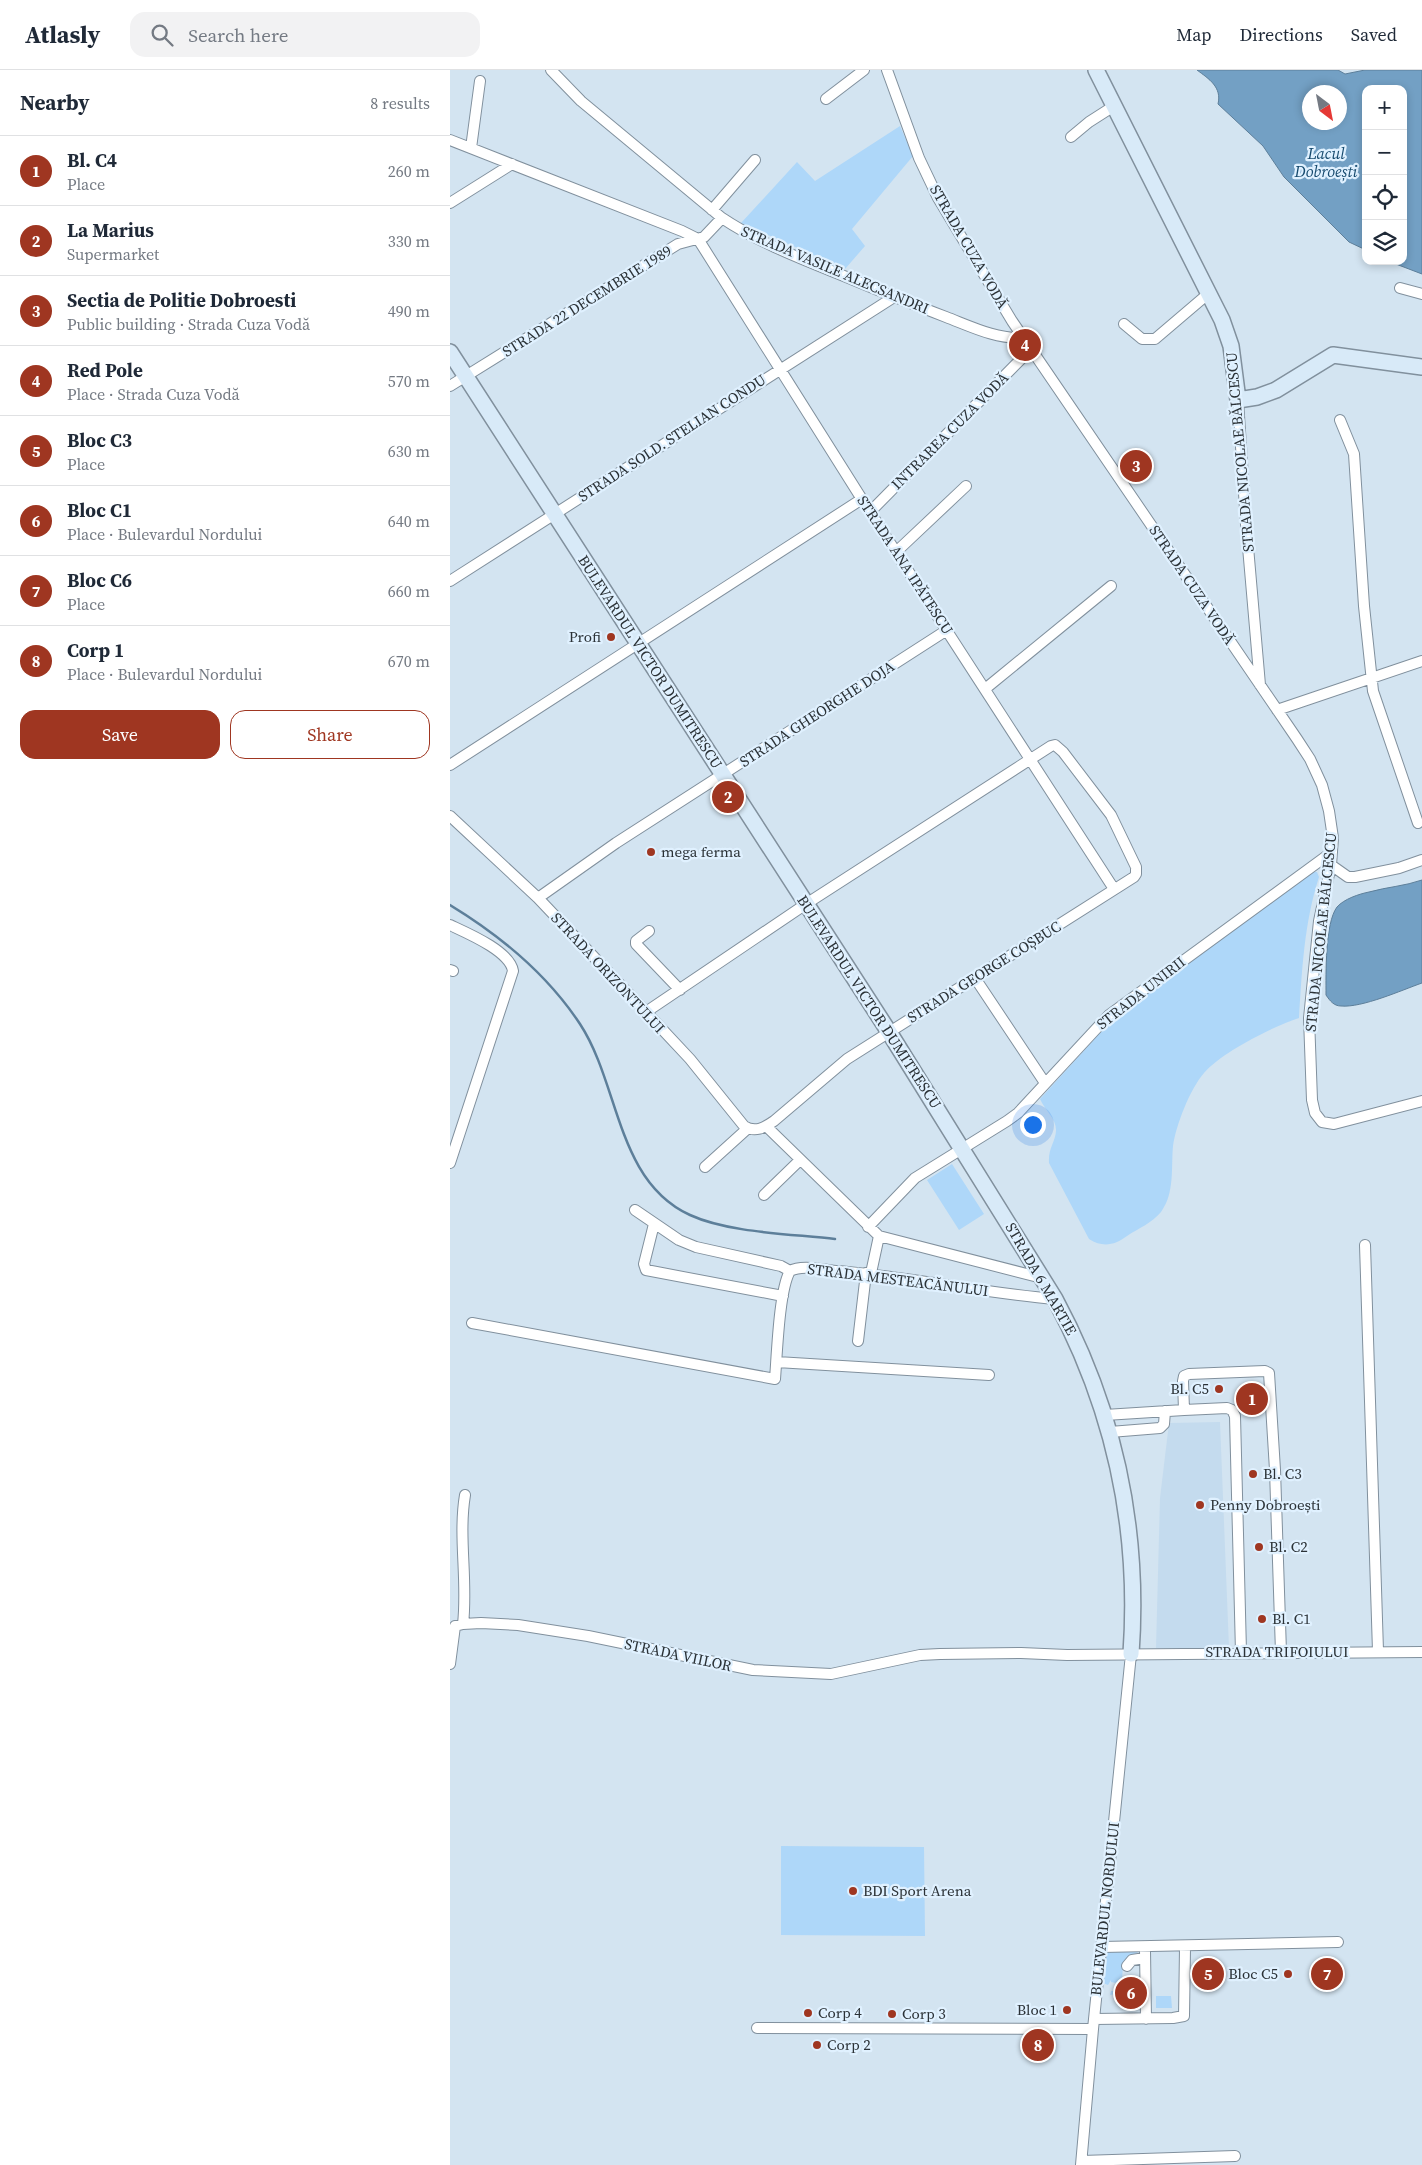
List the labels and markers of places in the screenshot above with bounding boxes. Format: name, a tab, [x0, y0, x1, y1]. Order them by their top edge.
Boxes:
pin: 4	[1009, 326, 1041, 364]
pin: 3	[1120, 447, 1152, 485]
place label: Profi	[569, 626, 601, 647]
marker: Profi	[605, 631, 617, 643]
pin: 2	[712, 778, 744, 816]
place label: mega ferma	[661, 841, 741, 862]
marker: mega ferma	[645, 846, 657, 858]
place label: Bl. C5	[1170, 1378, 1209, 1399]
pin: 1	[1236, 1380, 1268, 1418]
marker: Bl. C5	[1213, 1383, 1225, 1395]
place label: Bl. C3	[1263, 1463, 1302, 1484]
marker: Bl. C3	[1247, 1468, 1259, 1480]
place label: Penny Dobroești	[1210, 1494, 1320, 1515]
marker: Penny Dobroești	[1194, 1499, 1206, 1511]
place label: Bl. C2	[1269, 1536, 1308, 1557]
marker: Bl. C2	[1253, 1541, 1265, 1553]
place label: Bl. C1	[1272, 1608, 1311, 1629]
marker: Bl. C1	[1256, 1613, 1268, 1625]
place label: BDI Sport Arena	[863, 1880, 972, 1901]
marker: BDI Sport Arena	[847, 1885, 859, 1897]
pin: 5	[1192, 1955, 1224, 1993]
pin: 7	[1311, 1955, 1343, 1993]
place label: Bloc C5	[1228, 1963, 1278, 1984]
marker: Bloc C5	[1282, 1968, 1294, 1980]
pin: 6	[1115, 1974, 1147, 2012]
place label: Bloc 1	[1017, 1999, 1057, 2020]
place label: Corp 4	[818, 2002, 862, 2023]
place label: Corp 3	[902, 2003, 946, 2024]
marker: Bloc 1	[1061, 2004, 1073, 2016]
marker: Corp 4	[802, 2007, 814, 2019]
marker: Corp 3	[886, 2008, 898, 2020]
pin: 8	[1022, 2026, 1054, 2064]
place label: Corp 2	[827, 2034, 871, 2055]
marker: Corp 2	[811, 2039, 823, 2051]

